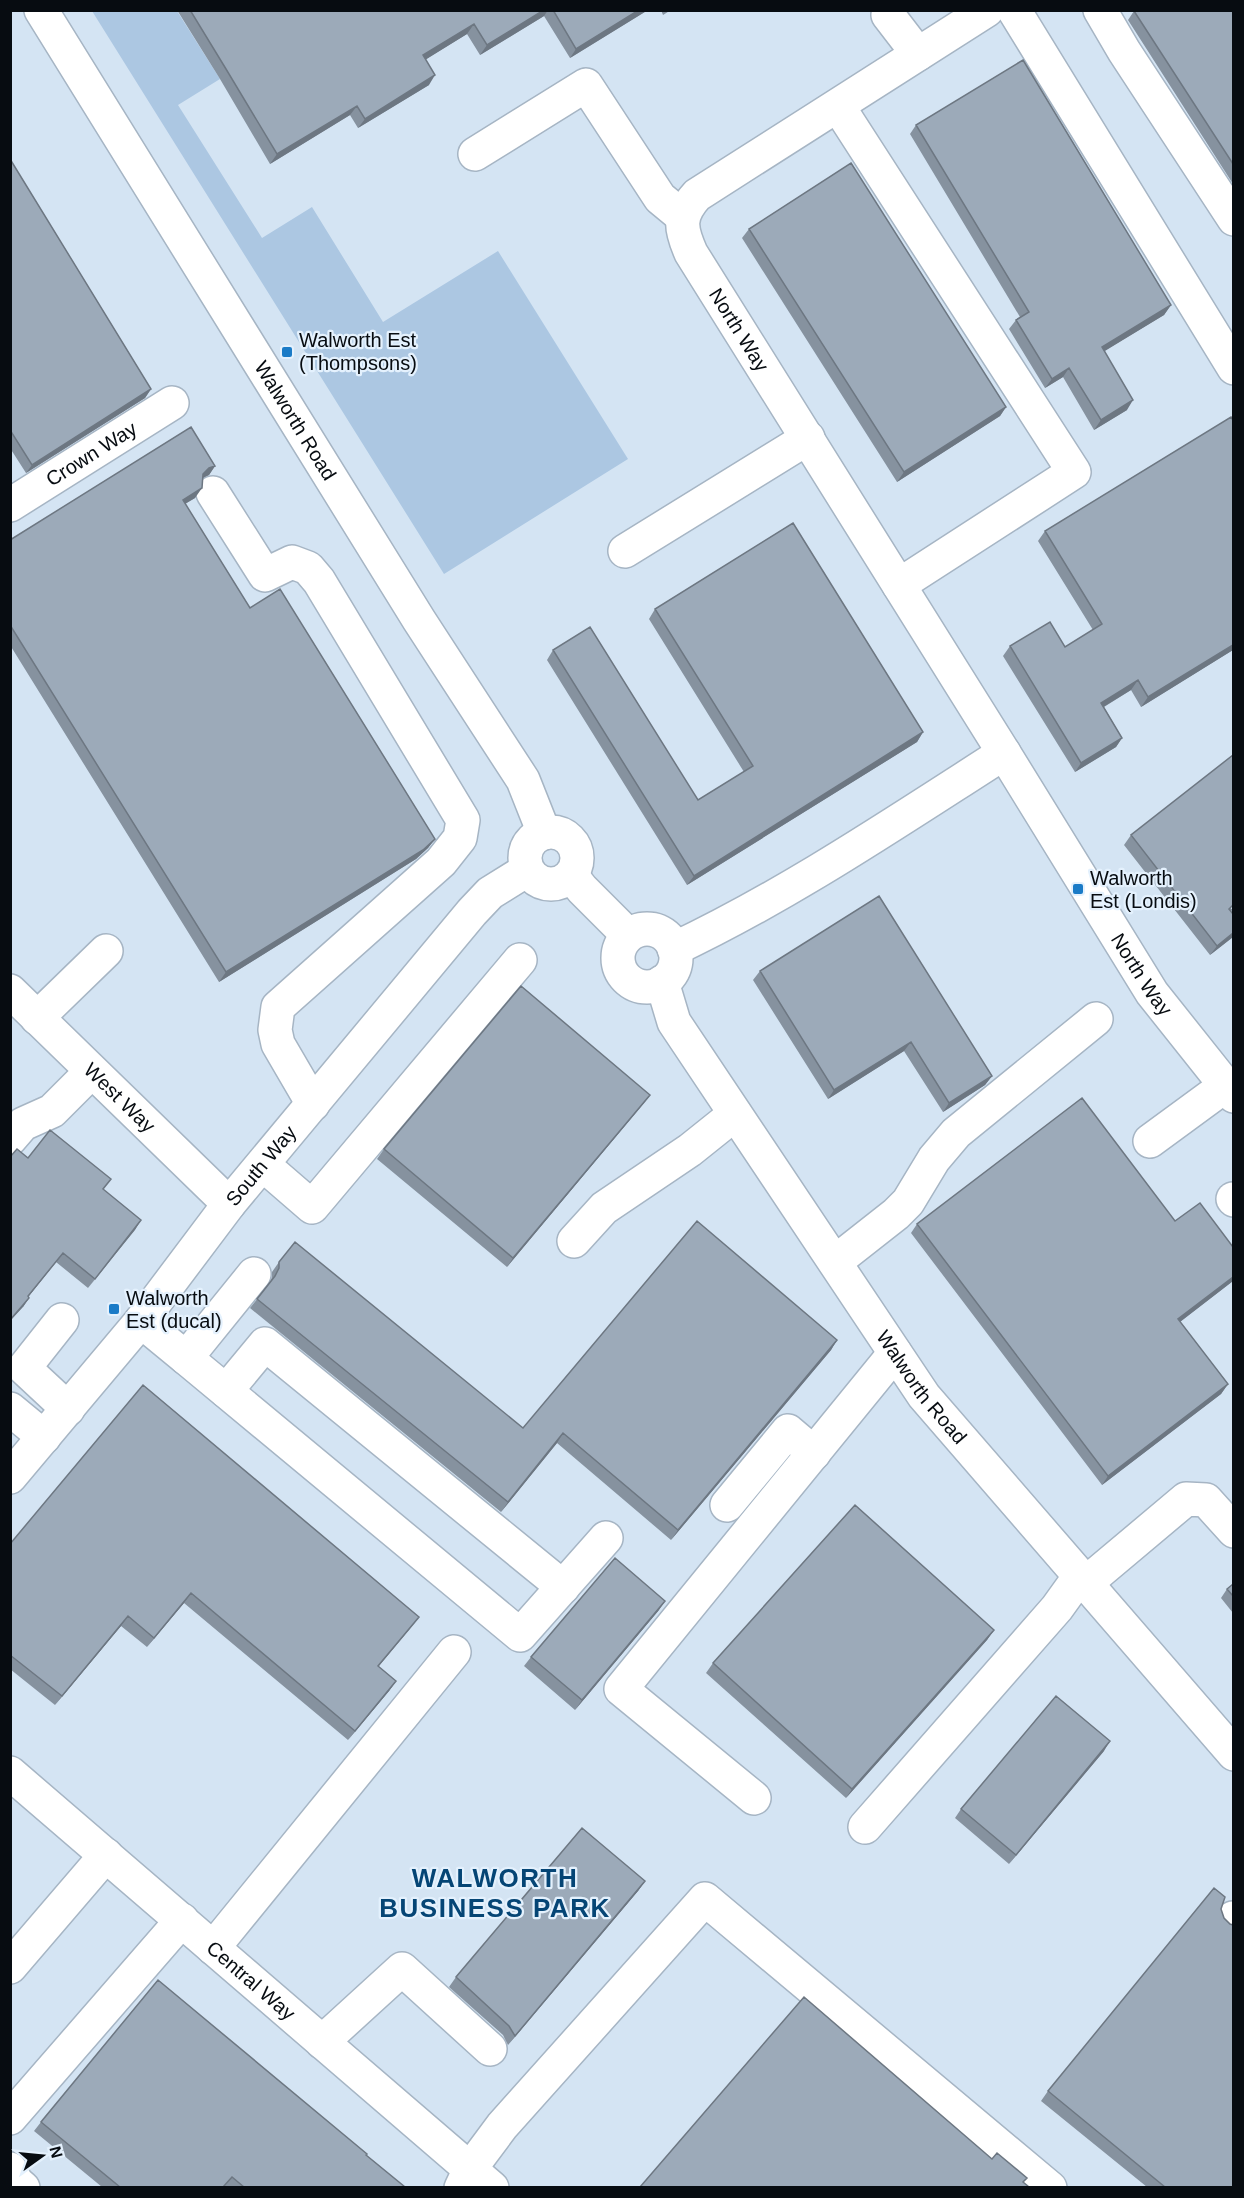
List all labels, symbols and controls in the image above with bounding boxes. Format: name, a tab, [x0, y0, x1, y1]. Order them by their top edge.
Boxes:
street label: North Way	[705, 284, 773, 375]
place label: Walworth Est (Thompsons)	[299, 329, 417, 374]
marker: Walworth Est (Thompsons)	[280, 345, 294, 359]
street label: Walworth Road	[250, 357, 341, 484]
street label: Crown Way	[42, 417, 141, 491]
place label: Walworth Est (Londis)	[1090, 867, 1197, 912]
marker: Walworth Est (Londis)	[1071, 882, 1085, 896]
street label: North Way	[1107, 929, 1177, 1020]
street label: West Way	[80, 1058, 160, 1137]
street label: South Way	[221, 1121, 300, 1210]
place label: Walworth Est (ducal)	[126, 1287, 222, 1332]
marker: Walworth Est (ducal)	[107, 1302, 121, 1316]
street label: Walworth Road	[872, 1326, 971, 1448]
district label: WALWORTH BUSINESS PARK	[379, 1863, 611, 1923]
street label: Central Way	[202, 1936, 300, 2024]
north arrow	[12, 2126, 72, 2186]
text: N	[46, 2144, 66, 2160]

